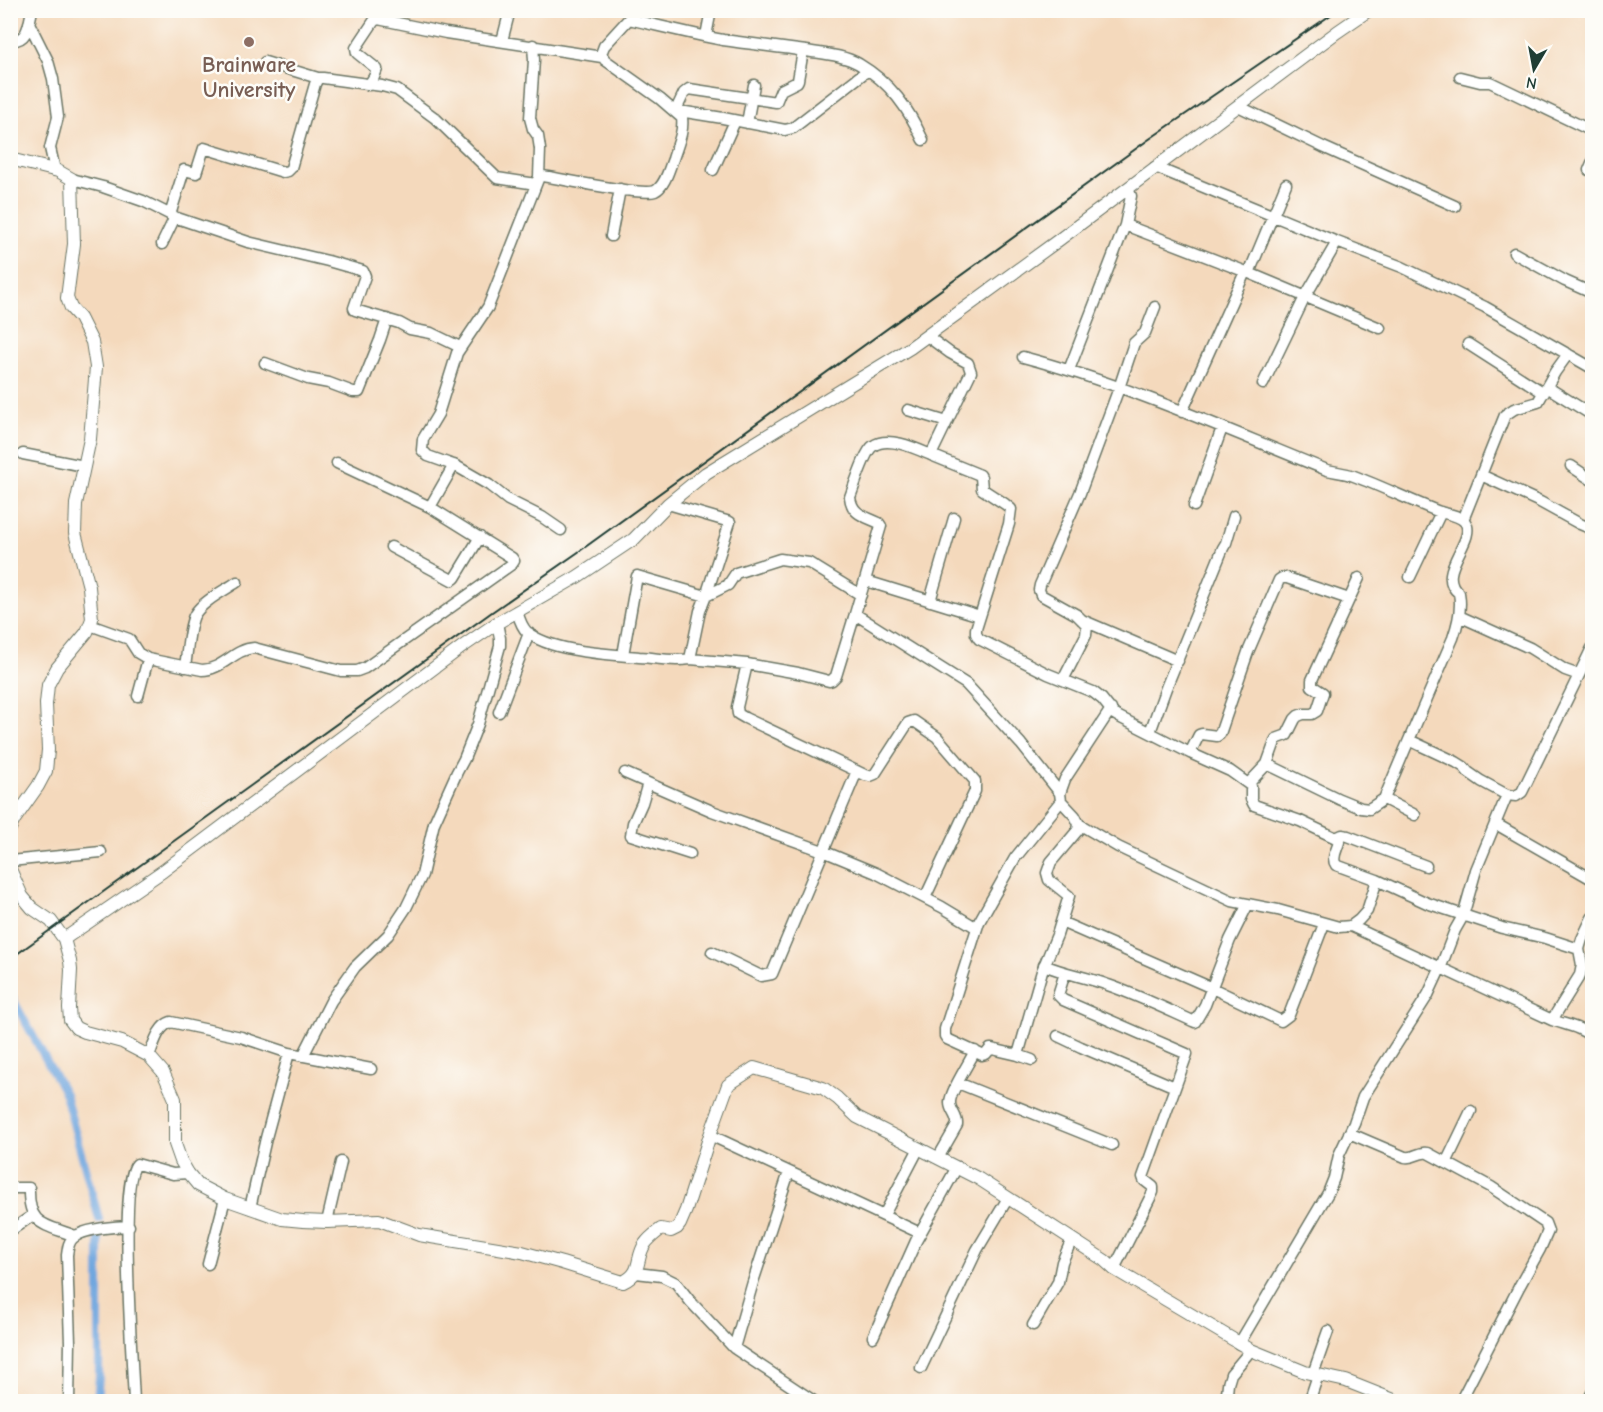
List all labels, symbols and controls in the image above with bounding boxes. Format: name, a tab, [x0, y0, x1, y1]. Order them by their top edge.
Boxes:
marker: Brainware University	[242, 35, 256, 49]
north arrow	[1504, 39, 1564, 99]
place label: Brainware University	[202, 52, 296, 103]
text: N	[1525, 73, 1538, 93]

